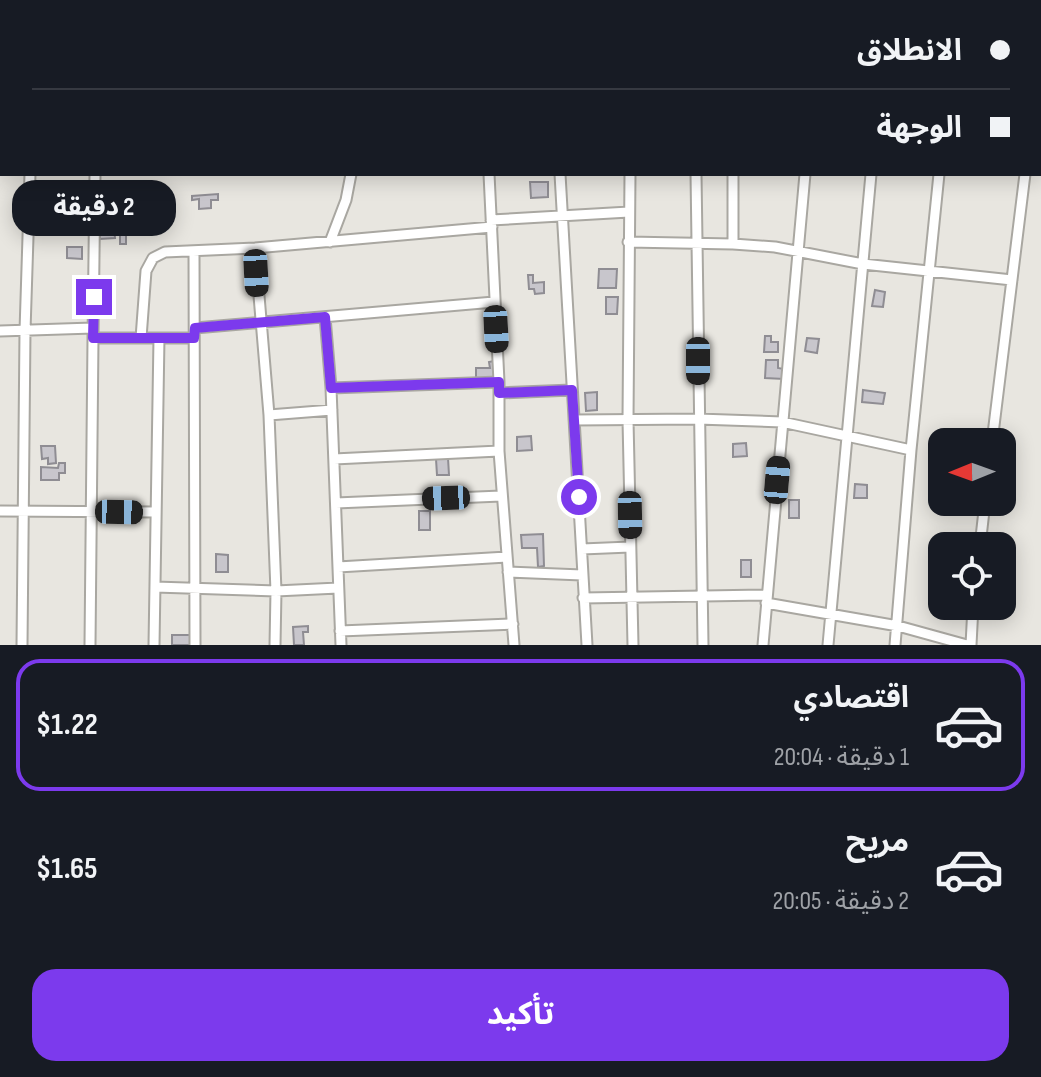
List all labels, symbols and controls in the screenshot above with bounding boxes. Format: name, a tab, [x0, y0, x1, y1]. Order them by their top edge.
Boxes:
text: الانطلاق	[857, 33, 962, 69]
text: الوجهة	[877, 110, 962, 146]
callout: 2 دقيقة	[12, 181, 176, 237]
text: 2 دقيقة	[54, 192, 134, 223]
car	[243, 248, 269, 298]
route end	[76, 279, 112, 315]
car	[483, 304, 509, 354]
car	[686, 337, 710, 385]
north arrow	[928, 428, 1016, 516]
map controls	[928, 428, 1016, 620]
car	[763, 455, 791, 505]
route start	[561, 479, 597, 515]
car	[422, 485, 470, 511]
car	[618, 491, 642, 539]
car	[95, 500, 143, 524]
button: locate	[928, 532, 1016, 620]
text: اقتصادي	[794, 680, 909, 716]
icon: car	[933, 689, 1005, 761]
text: $1.22	[36, 707, 98, 743]
text: 1 دقيقة · 20:04	[774, 742, 909, 773]
text: مريح	[846, 824, 909, 860]
icon: car	[933, 833, 1005, 905]
text: $1.65	[36, 851, 97, 887]
text: 2 دقيقة · 20:05	[773, 886, 909, 917]
button: تأكيد	[32, 969, 1009, 1061]

